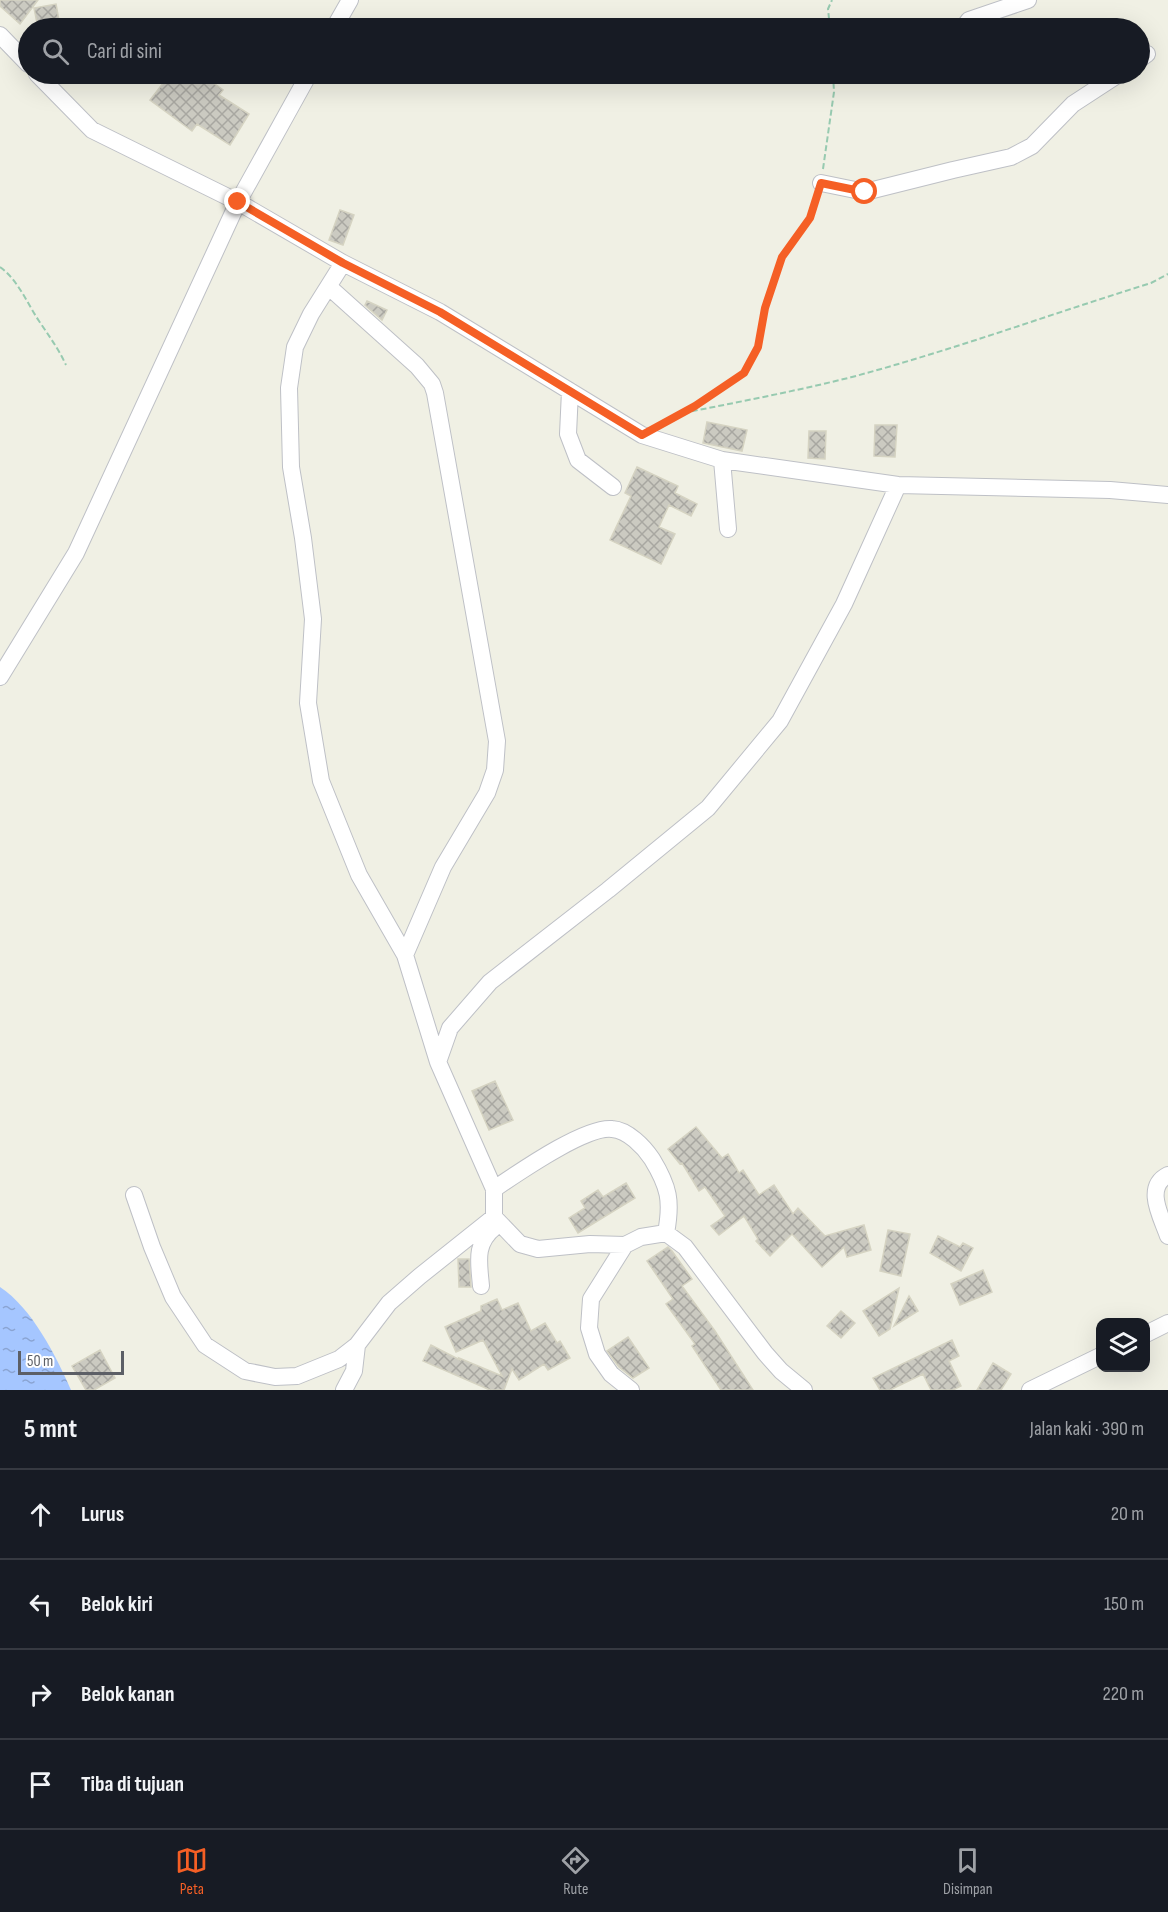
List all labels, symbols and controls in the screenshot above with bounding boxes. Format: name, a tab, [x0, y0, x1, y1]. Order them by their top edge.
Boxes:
search box	[18, 18, 1150, 84]
icon: search	[39, 35, 72, 68]
text: Cari di sini	[87, 38, 162, 65]
route start	[851, 178, 877, 204]
route end	[224, 188, 250, 214]
map controls	[1096, 1318, 1150, 1372]
button: layers	[1096, 1318, 1150, 1372]
scale bar	[18, 1348, 124, 1376]
text: 50 m	[27, 1352, 53, 1371]
text: 5 mnt	[24, 1414, 77, 1445]
text: Jalan kaki · 390 m	[1030, 1417, 1144, 1441]
icon: ahead	[24, 1498, 57, 1531]
text: Lurus	[81, 1501, 124, 1528]
text: 20 m	[1111, 1502, 1144, 1526]
icon: left	[24, 1588, 57, 1621]
text: Belok kiri	[81, 1591, 153, 1618]
text: 150 m	[1104, 1592, 1144, 1616]
icon: right	[24, 1678, 57, 1711]
text: Belok kanan	[81, 1681, 174, 1708]
text: 220 m	[1103, 1682, 1144, 1706]
icon: arrive	[24, 1768, 57, 1801]
text: Tiba di tujuan	[81, 1771, 184, 1798]
tab: Peta	[175, 1844, 208, 1899]
tab: Rute	[559, 1844, 592, 1899]
tab: Disimpan	[943, 1844, 993, 1899]

